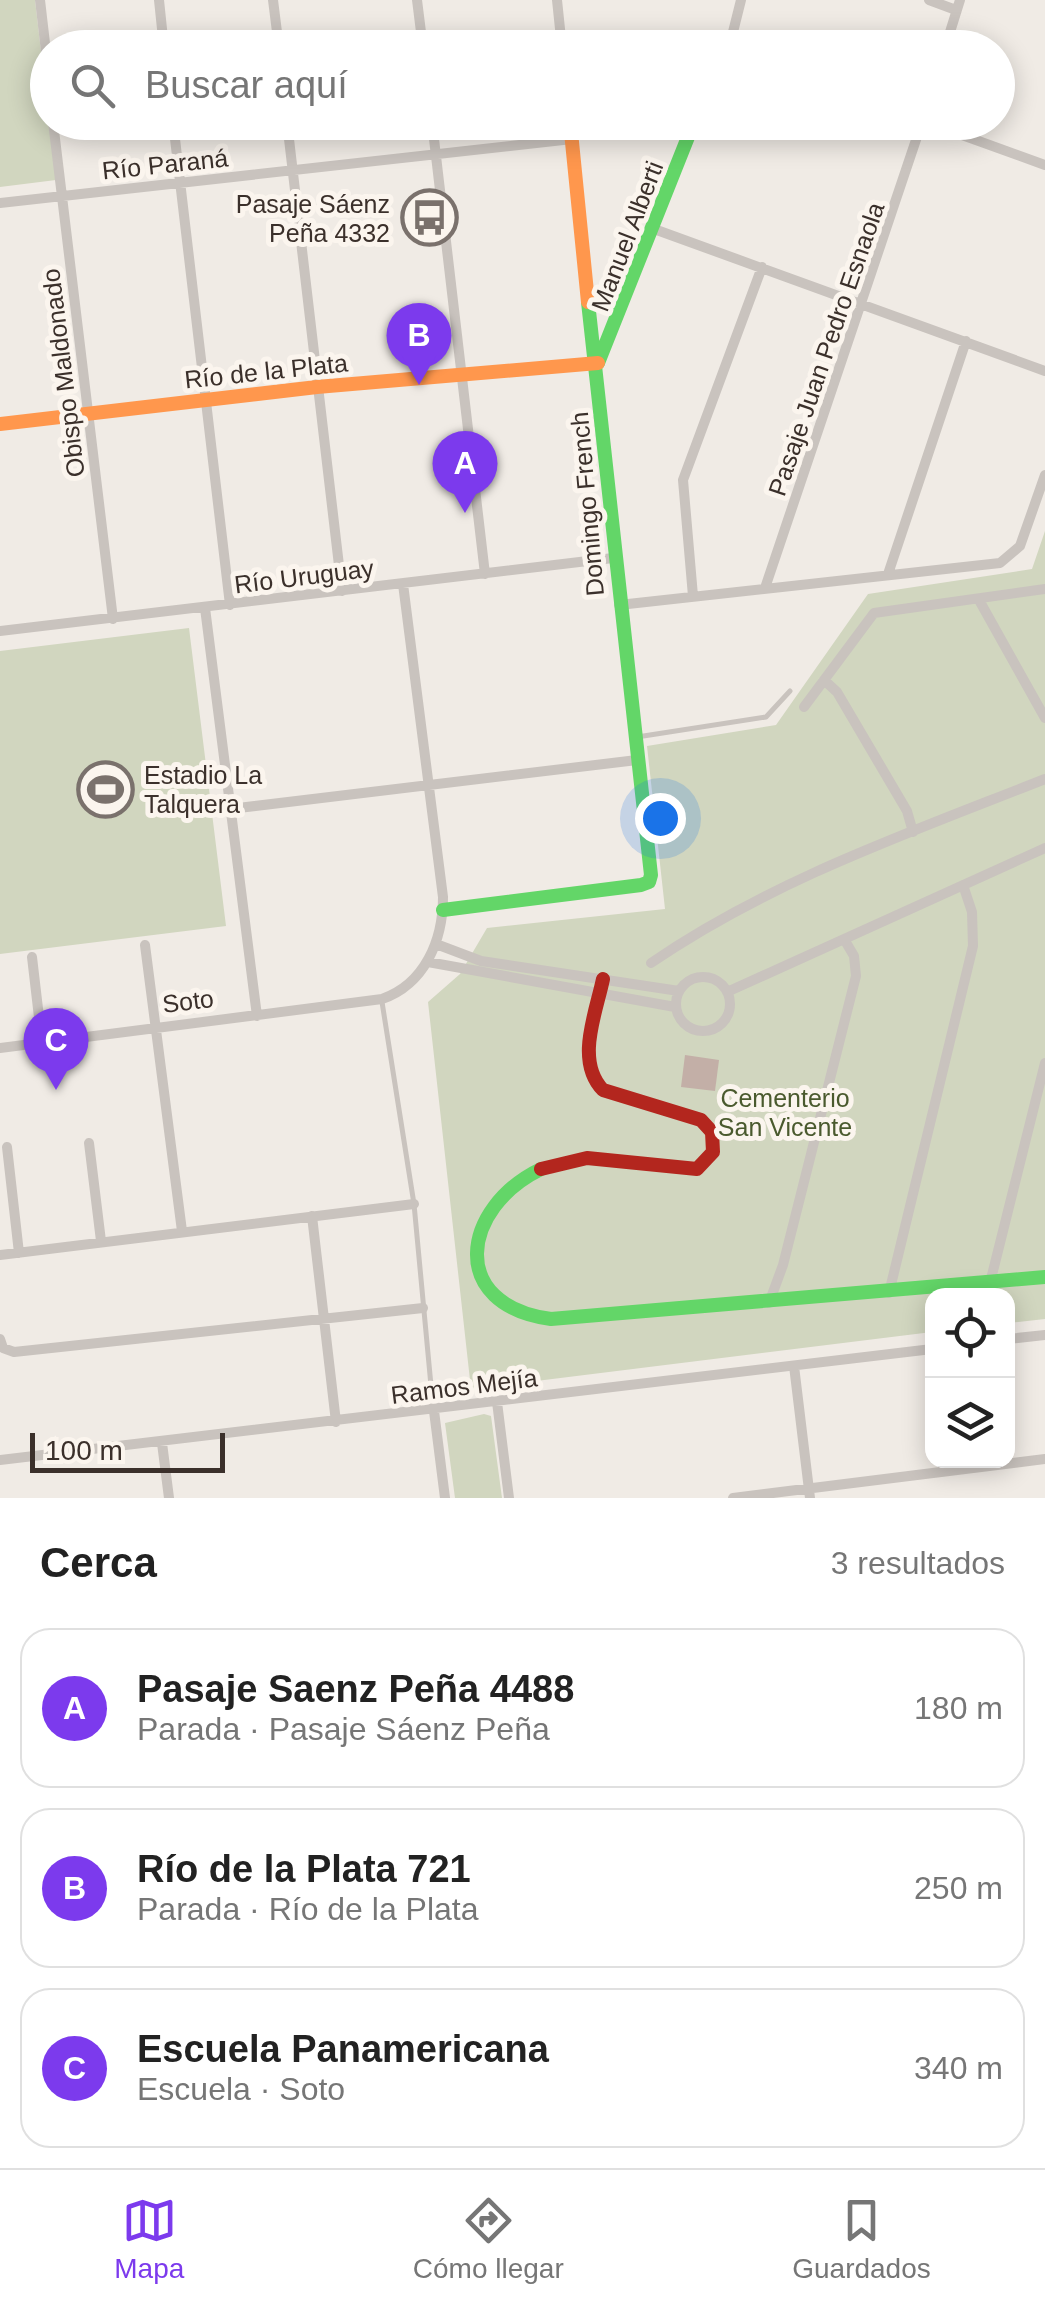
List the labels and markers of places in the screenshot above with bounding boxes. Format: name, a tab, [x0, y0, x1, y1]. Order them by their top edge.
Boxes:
bus stop icon: Pasaje Sáenz Peña 4332	[399, 188, 459, 248]
place label: Pasaje Sáenz Peña 4332	[236, 190, 390, 247]
pin: B	[386, 302, 452, 385]
pin: A	[432, 430, 498, 513]
sports icon: Estadio La Talquera	[75, 759, 135, 819]
place label: Estadio La Talquera	[144, 761, 262, 818]
pin: C	[23, 1008, 88, 1090]

